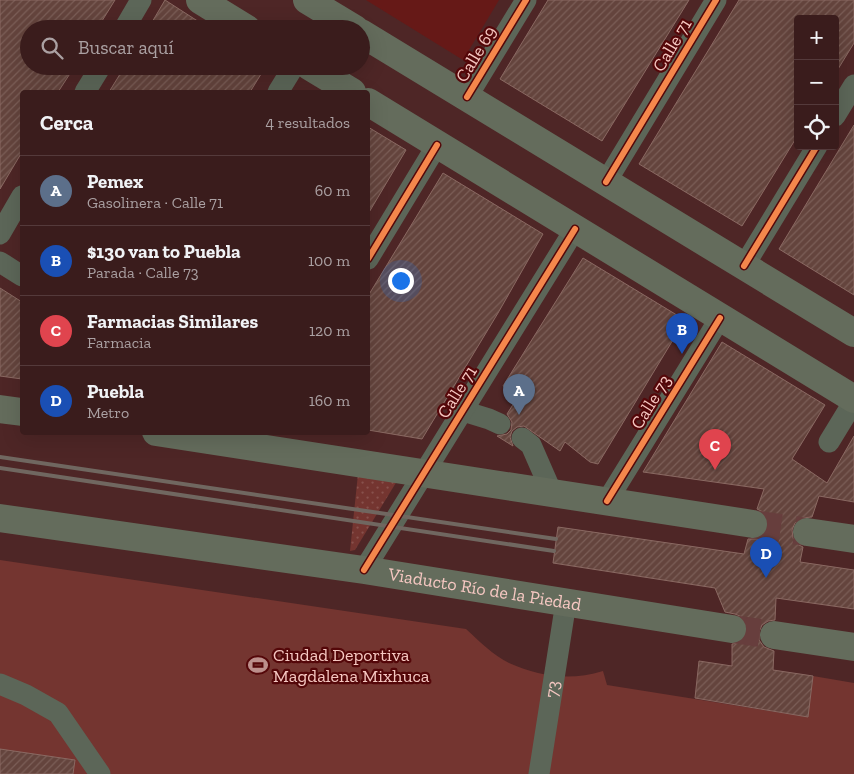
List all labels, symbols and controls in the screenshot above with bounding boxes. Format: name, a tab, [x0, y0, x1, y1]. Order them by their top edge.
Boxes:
street label: Calle 71	[648, 14, 696, 75]
map controls	[794, 15, 839, 150]
button: +	[794, 15, 839, 60]
search box	[20, 20, 370, 75]
street label: Calle 69	[451, 22, 501, 86]
icon: search	[38, 34, 66, 62]
text: Buscar aquí	[78, 36, 174, 59]
button: −	[794, 60, 839, 105]
button: locate	[794, 105, 839, 150]
text: Cerca	[40, 110, 93, 135]
text: 4 resultados	[266, 113, 350, 132]
text: Pemex	[87, 170, 143, 193]
text: A	[51, 181, 62, 200]
text: 60 m	[315, 181, 350, 200]
text: Gasolinera · Calle 71	[87, 193, 223, 212]
text: $130 van to Puebla	[87, 240, 241, 263]
text: B	[51, 251, 61, 270]
text: 100 m	[308, 251, 350, 270]
text: Parada · Calle 73	[87, 263, 199, 282]
your location	[388, 268, 414, 294]
text: Farmacias Similares	[87, 310, 258, 333]
pin: B	[666, 313, 698, 354]
text: C	[51, 321, 61, 340]
text: 120 m	[309, 321, 350, 340]
text: Farmacia	[87, 333, 151, 352]
street label: Calle 71	[432, 362, 482, 422]
street label: Calle 73	[626, 371, 676, 433]
pin: A	[503, 374, 535, 415]
text: Puebla	[87, 380, 144, 403]
text: D	[50, 391, 62, 410]
text: 160 m	[309, 391, 350, 410]
text: Metro	[87, 403, 129, 422]
pin: C	[699, 429, 731, 470]
pin: D	[750, 537, 782, 578]
street label: Viaducto Río de la Piedad	[386, 563, 583, 616]
place label: Ciudad Deportiva Magdalena Mixhuca	[273, 644, 430, 687]
sports icon: Ciudad Deportiva Magdalena Mixhuca	[247, 654, 269, 676]
street label: 73	[540, 679, 565, 699]

